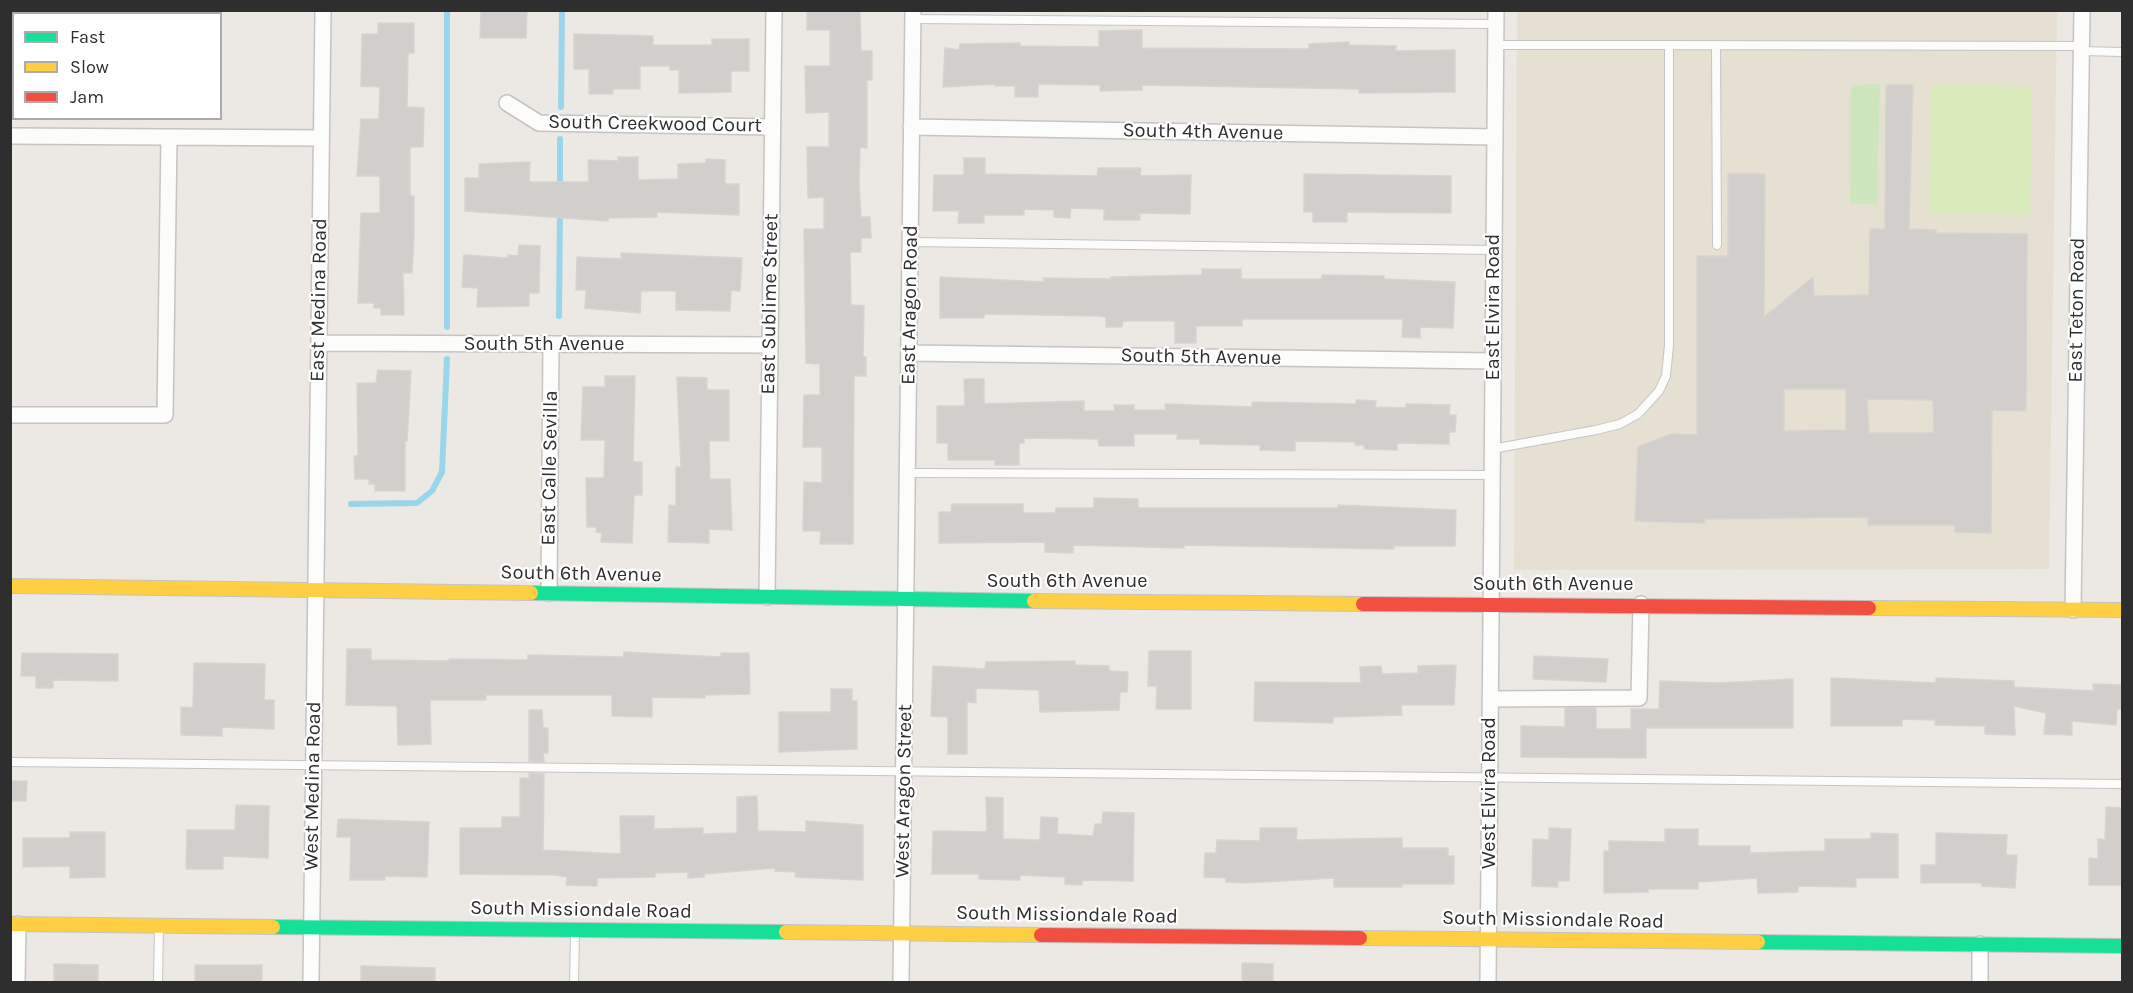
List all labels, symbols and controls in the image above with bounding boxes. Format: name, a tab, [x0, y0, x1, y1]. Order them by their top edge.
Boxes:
legend	[12, 12, 222, 120]
text: Fast	[70, 26, 105, 48]
text: Slow	[70, 56, 109, 78]
text: Jam	[70, 86, 104, 108]
street label: South Creekwood Court	[548, 110, 762, 138]
street label: South 4th Avenue	[1122, 119, 1284, 145]
street label: East Sublime Street	[756, 213, 784, 395]
street label: East Medina Road	[306, 218, 332, 382]
street label: East Aragon Road	[897, 225, 923, 385]
street label: East Elvira Road	[1481, 234, 1505, 380]
street label: East Teton Road	[2064, 237, 2090, 383]
street label: South 5th Avenue	[464, 332, 624, 356]
street label: South 5th Avenue	[1120, 344, 1282, 370]
street label: East Calle Sevilla	[537, 390, 563, 546]
street label: South 6th Avenue	[500, 561, 662, 587]
street label: South 6th Avenue	[986, 569, 1148, 593]
street label: South 6th Avenue	[1472, 572, 1634, 596]
street label: West Medina Road	[300, 701, 326, 871]
street label: West Aragon Street	[890, 704, 918, 878]
street label: West Elvira Road	[1477, 717, 1501, 869]
street label: South Missiondale Road	[470, 896, 692, 924]
street label: South Missiondale Road	[956, 901, 1178, 929]
street label: South Missiondale Road	[1442, 906, 1664, 934]

